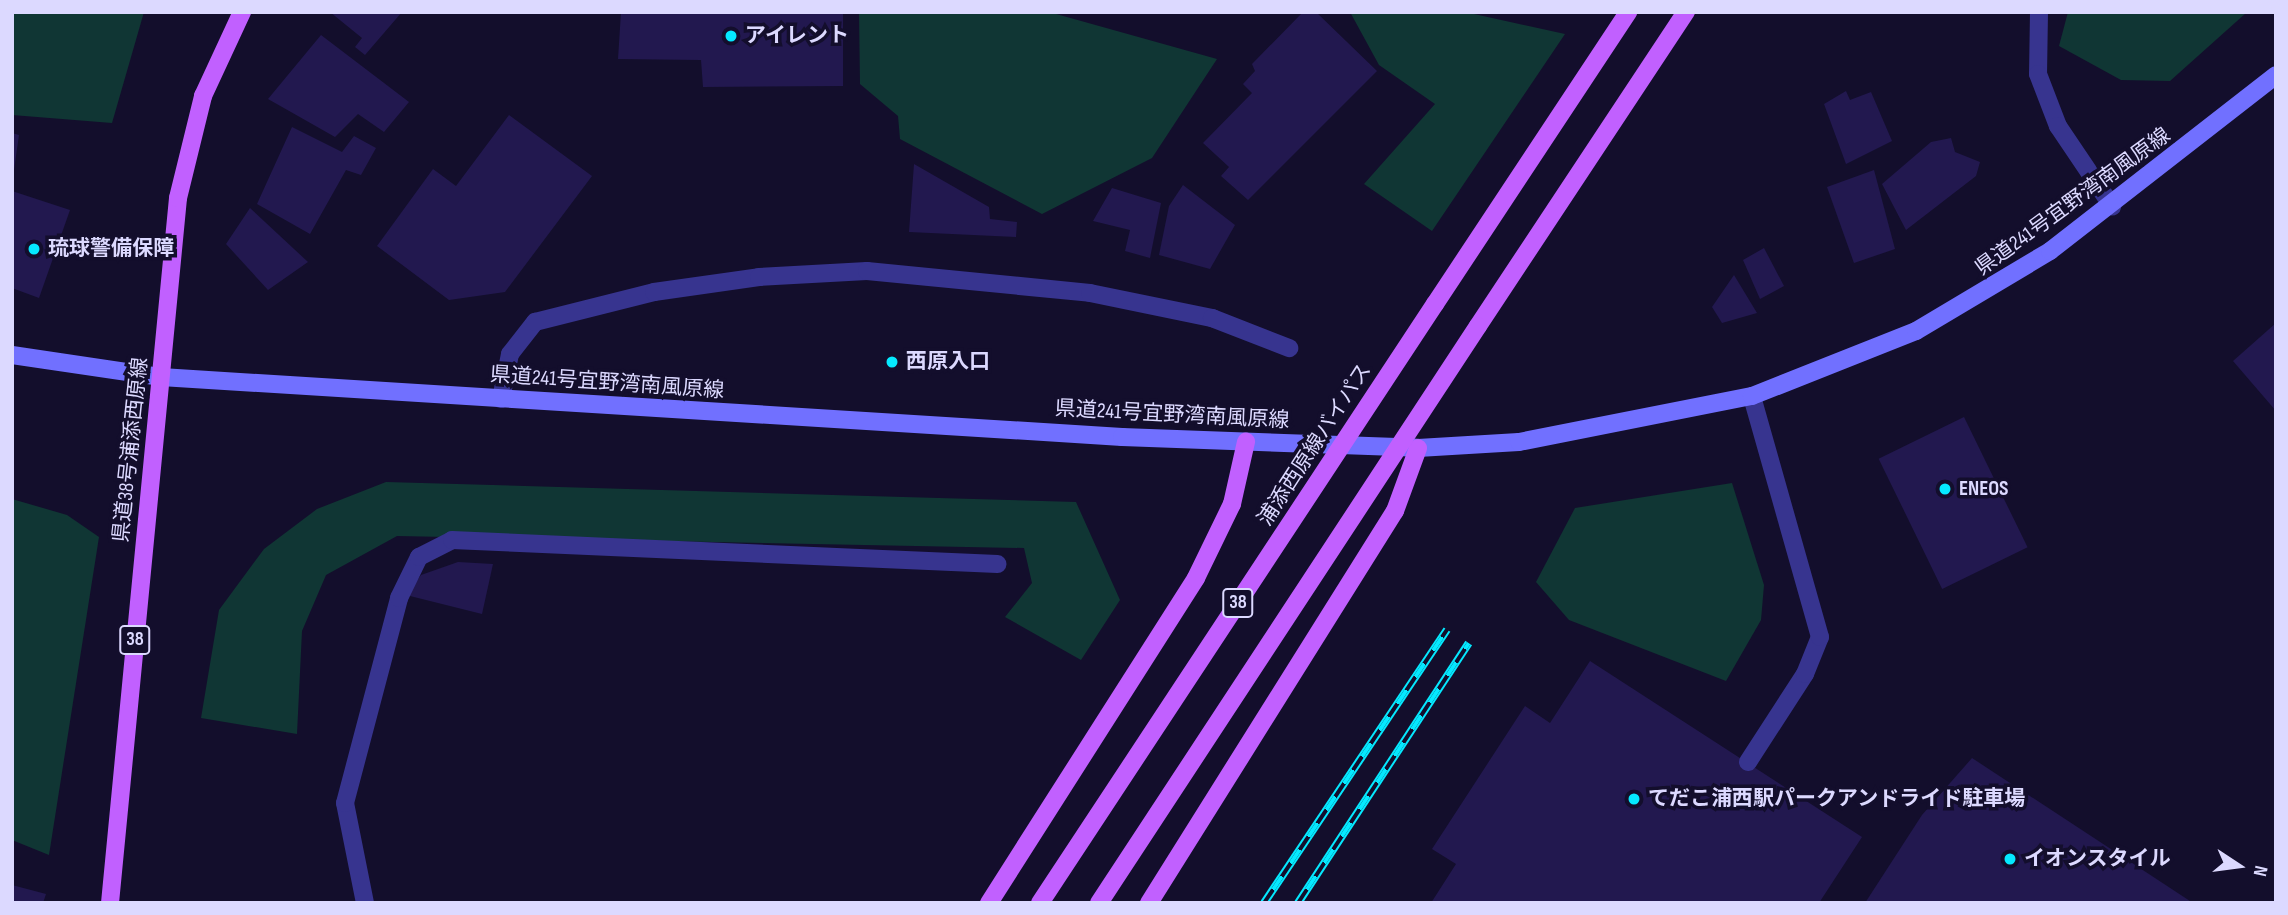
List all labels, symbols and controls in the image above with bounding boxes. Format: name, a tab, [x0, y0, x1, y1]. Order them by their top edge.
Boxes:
place label: アイレント	[745, 23, 850, 49]
marker: アイレント	[723, 28, 739, 44]
street label: 県道241号宜野湾南風原線	[1971, 123, 2175, 281]
place label: 琉球警備保障	[48, 236, 174, 262]
marker: 琉球警備保障	[26, 241, 42, 257]
place label: 西原入口	[906, 349, 990, 375]
marker: 西原入口	[884, 354, 900, 370]
street label: 県道38号浦添西原線	[109, 356, 153, 544]
street label: 浦添西原線バイパス	[1253, 359, 1377, 531]
street label: 県道241号宜野湾南風原線	[489, 362, 725, 404]
street label: 県道241号宜野湾南風原線	[1054, 396, 1290, 434]
place label: ENEOS	[1959, 476, 2008, 502]
marker: ENEOS	[1937, 481, 1953, 497]
road number: 38	[1222, 588, 1254, 618]
road number: 38	[119, 624, 151, 656]
place label: てだこ浦西駅パークアンドライド駐車場	[1648, 786, 2026, 812]
marker: てだこ浦西駅パークアンドライド駐車場	[1626, 791, 1642, 807]
north arrow	[2204, 831, 2274, 901]
place label: イオンスタイル	[2024, 846, 2171, 872]
marker: イオンスタイル	[2002, 851, 2018, 867]
text: N	[2248, 863, 2272, 878]

